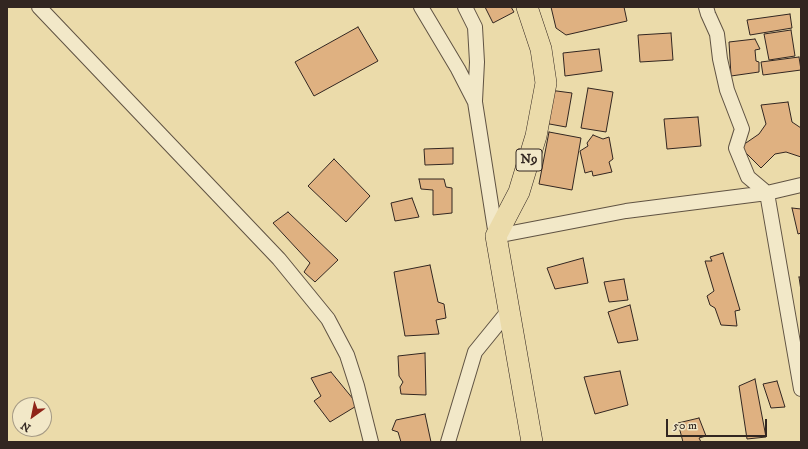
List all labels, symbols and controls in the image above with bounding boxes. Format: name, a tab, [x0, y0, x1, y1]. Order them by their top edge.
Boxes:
road number: N9	[516, 149, 542, 171]
north arrow	[12, 397, 52, 437]
scale bar	[668, 411, 769, 437]
text: N	[18, 418, 34, 435]
text: 50 m	[673, 418, 697, 433]

